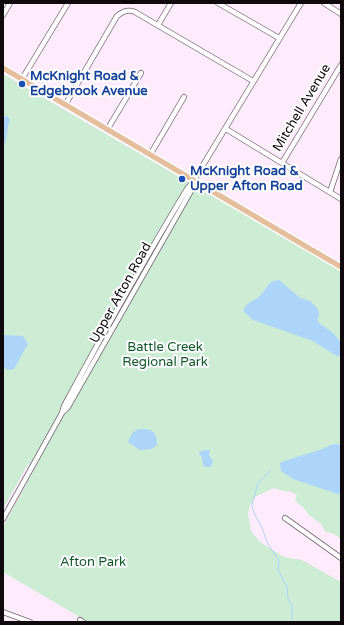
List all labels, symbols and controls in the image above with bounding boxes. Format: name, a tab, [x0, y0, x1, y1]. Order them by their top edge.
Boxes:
street label: Mitchell Avenue	[270, 61, 334, 155]
place label: McKnight Road & Edgebrook Avenue	[30, 69, 148, 100]
marker: McKnight Road & Edgebrook Avenue	[17, 79, 27, 89]
place label: McKnight Road & Upper Afton Road	[190, 164, 303, 195]
marker: McKnight Road & Upper Afton Road	[177, 174, 187, 184]
street label: Upper Afton Road	[87, 240, 155, 346]
park label: Battle Creek Regional Park	[122, 340, 208, 371]
park label: Afton Park	[60, 555, 126, 571]

